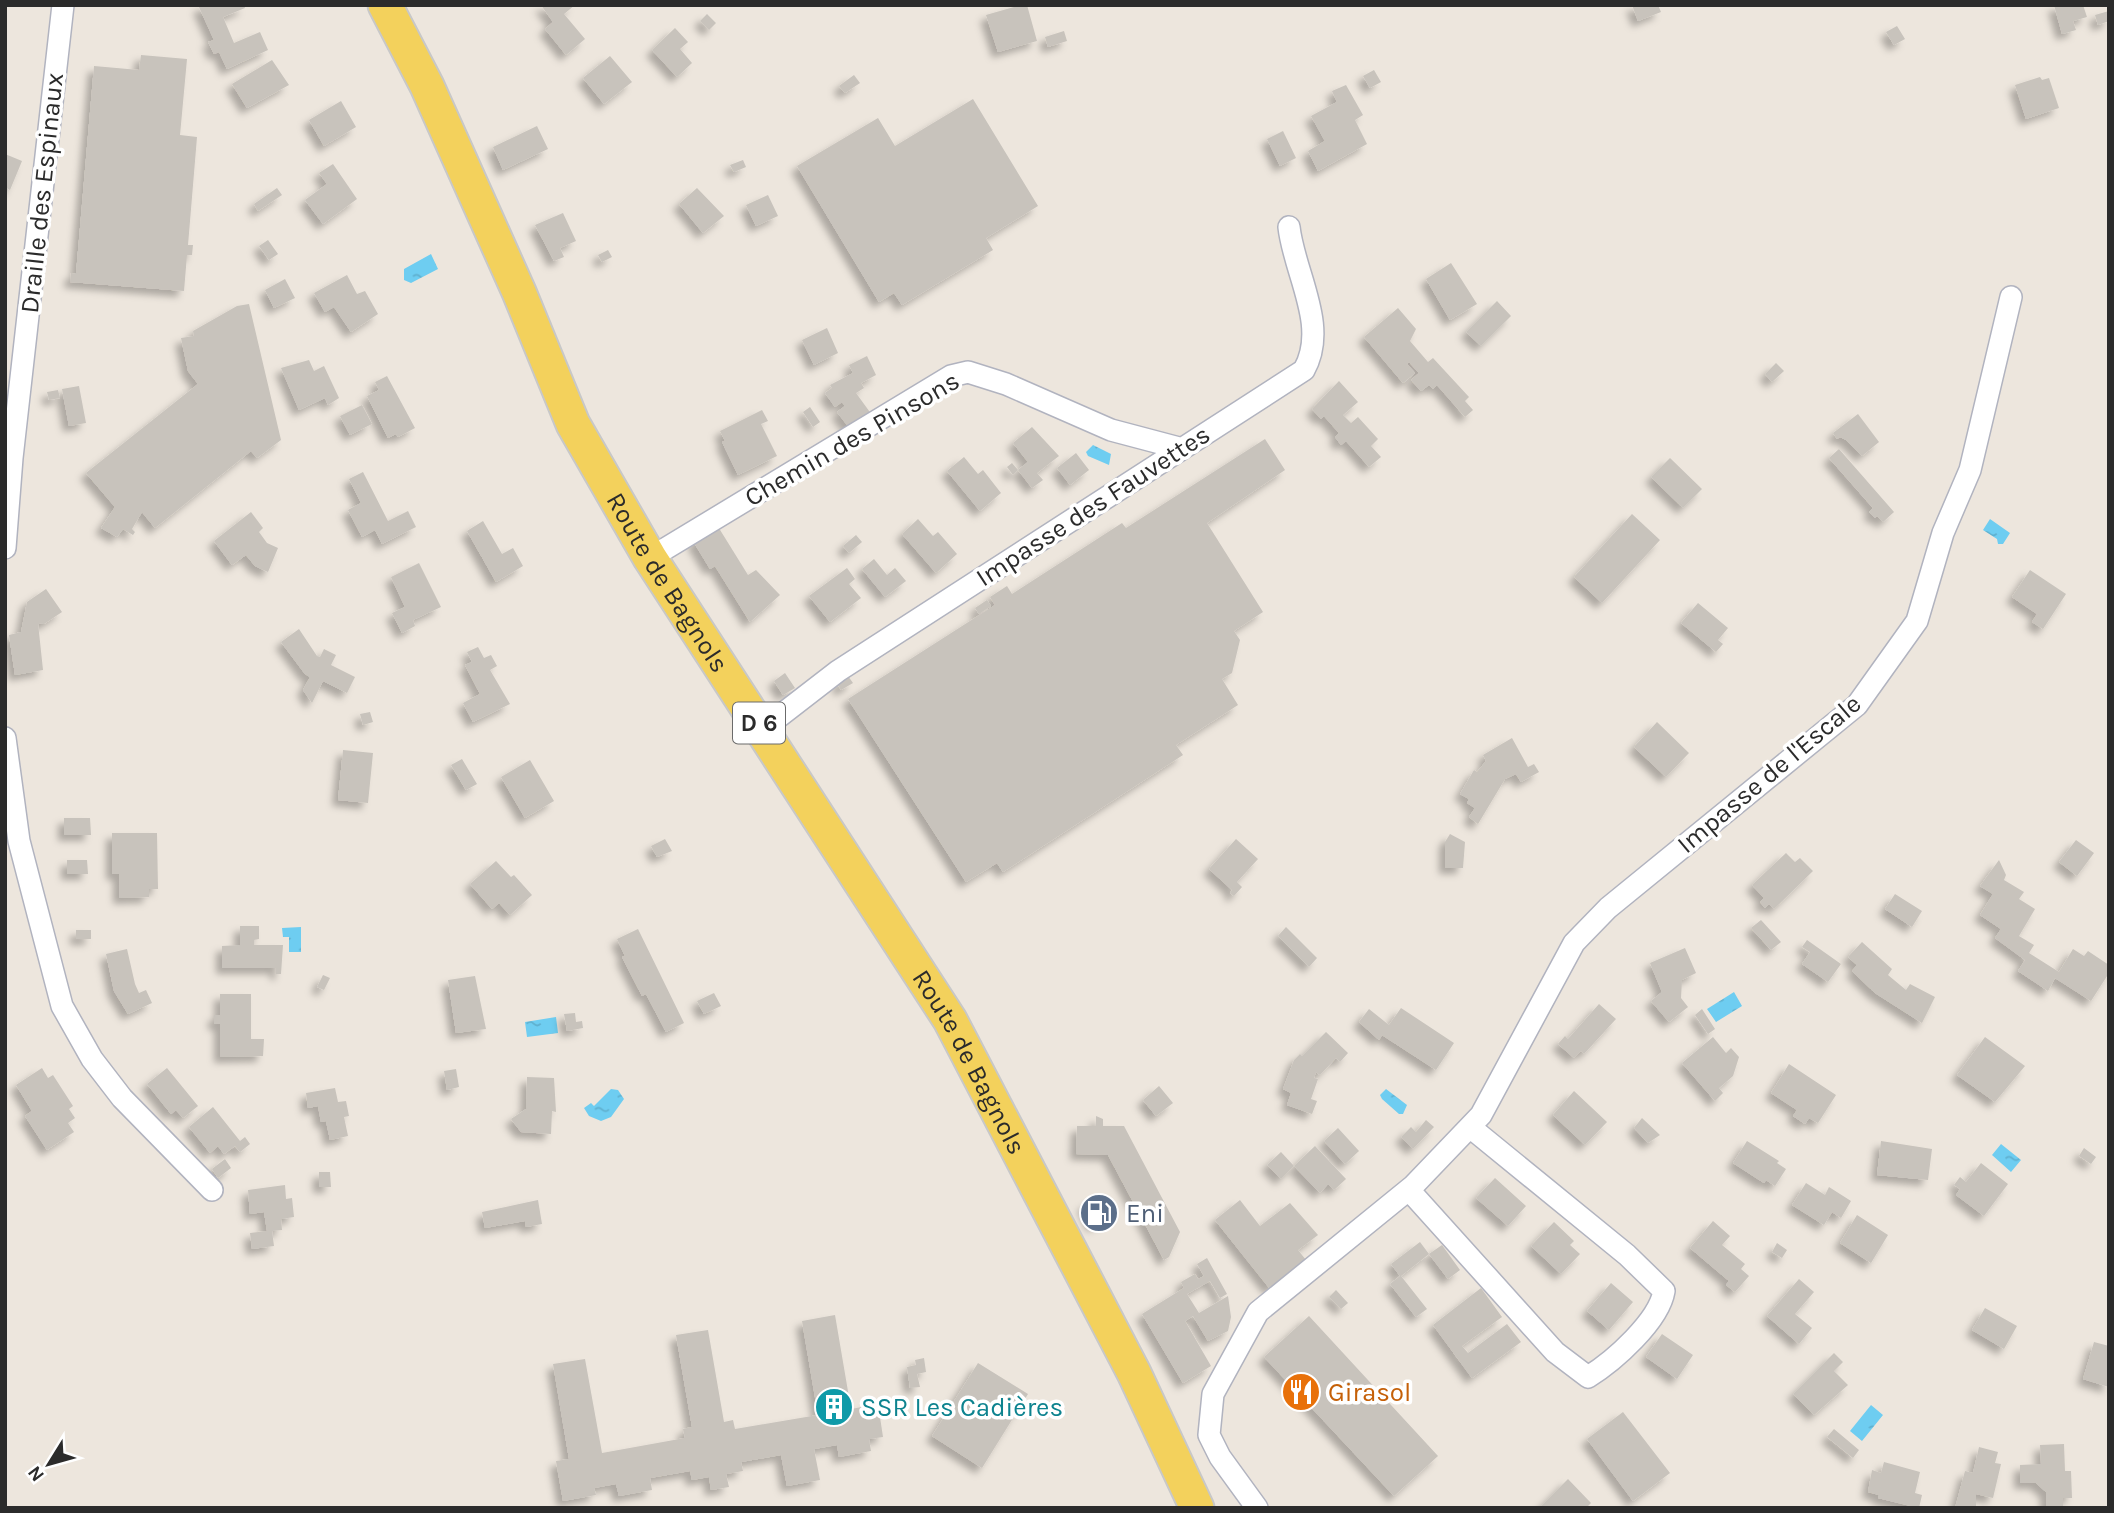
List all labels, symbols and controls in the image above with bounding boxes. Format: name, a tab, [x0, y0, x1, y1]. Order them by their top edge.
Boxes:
street label: Draille des Espinaux	[14, 71, 70, 315]
street label: Chemin des Pinsons	[739, 365, 965, 513]
street label: Impasse des Fauvettes	[970, 419, 1216, 593]
street label: Route de Bagnols	[600, 487, 735, 678]
street label: Impasse de l'Escale	[1671, 688, 1867, 860]
road number: D 6	[733, 702, 785, 744]
street label: Route de Bagnols	[906, 964, 1033, 1160]
fuel station icon: Eni	[1078, 1192, 1120, 1234]
place label: Eni	[1126, 1198, 1164, 1229]
restaurant icon: Girasol	[1280, 1371, 1322, 1413]
place label: Girasol	[1328, 1377, 1411, 1408]
building icon: SSR Les Cadières	[813, 1386, 855, 1428]
place label: SSR Les Cadières	[861, 1392, 1063, 1423]
north arrow	[14, 1429, 84, 1499]
text: N	[23, 1462, 49, 1486]

